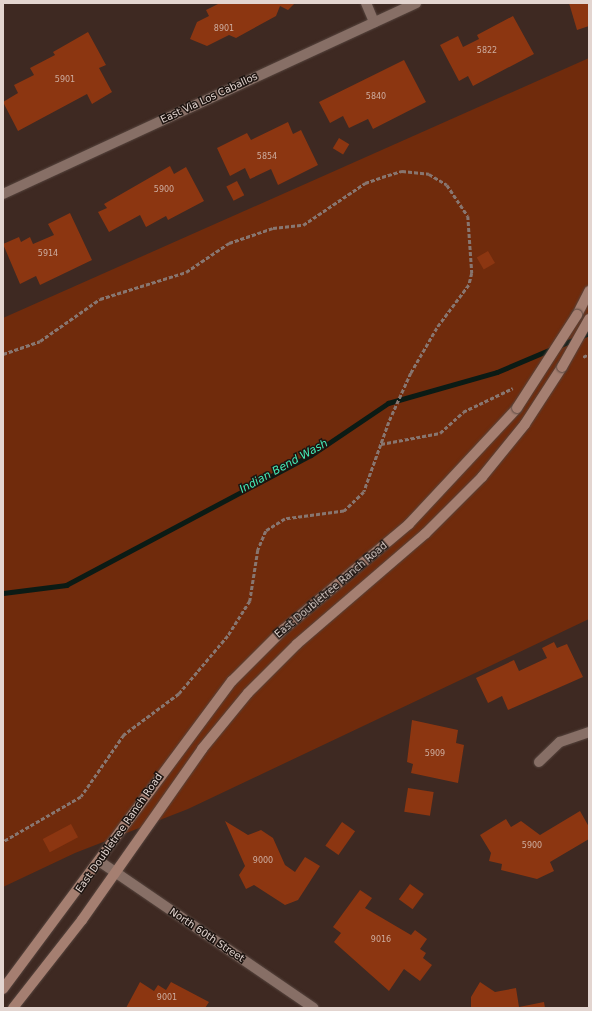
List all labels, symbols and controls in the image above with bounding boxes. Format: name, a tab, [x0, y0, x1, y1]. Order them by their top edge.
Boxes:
house number: 8901	[214, 24, 234, 34]
house number: 5822	[477, 46, 497, 56]
street label: East Via Los Caballos	[159, 70, 259, 126]
house number: 5901	[55, 75, 75, 85]
house number: 5840	[366, 92, 386, 102]
house number: 5854	[257, 152, 277, 162]
house number: 5900	[154, 185, 174, 195]
house number: 5914	[38, 249, 58, 259]
water label: Indian Bend Wash	[238, 437, 330, 497]
street label: East Doubletree Ranch Road	[272, 540, 390, 640]
house number: 5909	[425, 749, 445, 759]
street label: East Doubletree Ranch Road	[73, 771, 165, 895]
house number: 5900	[522, 841, 542, 851]
house number: 9000	[253, 856, 273, 866]
street label: North 60th Street	[167, 906, 247, 964]
house number: 9016	[371, 935, 391, 945]
house number: 9001	[157, 993, 177, 1003]

